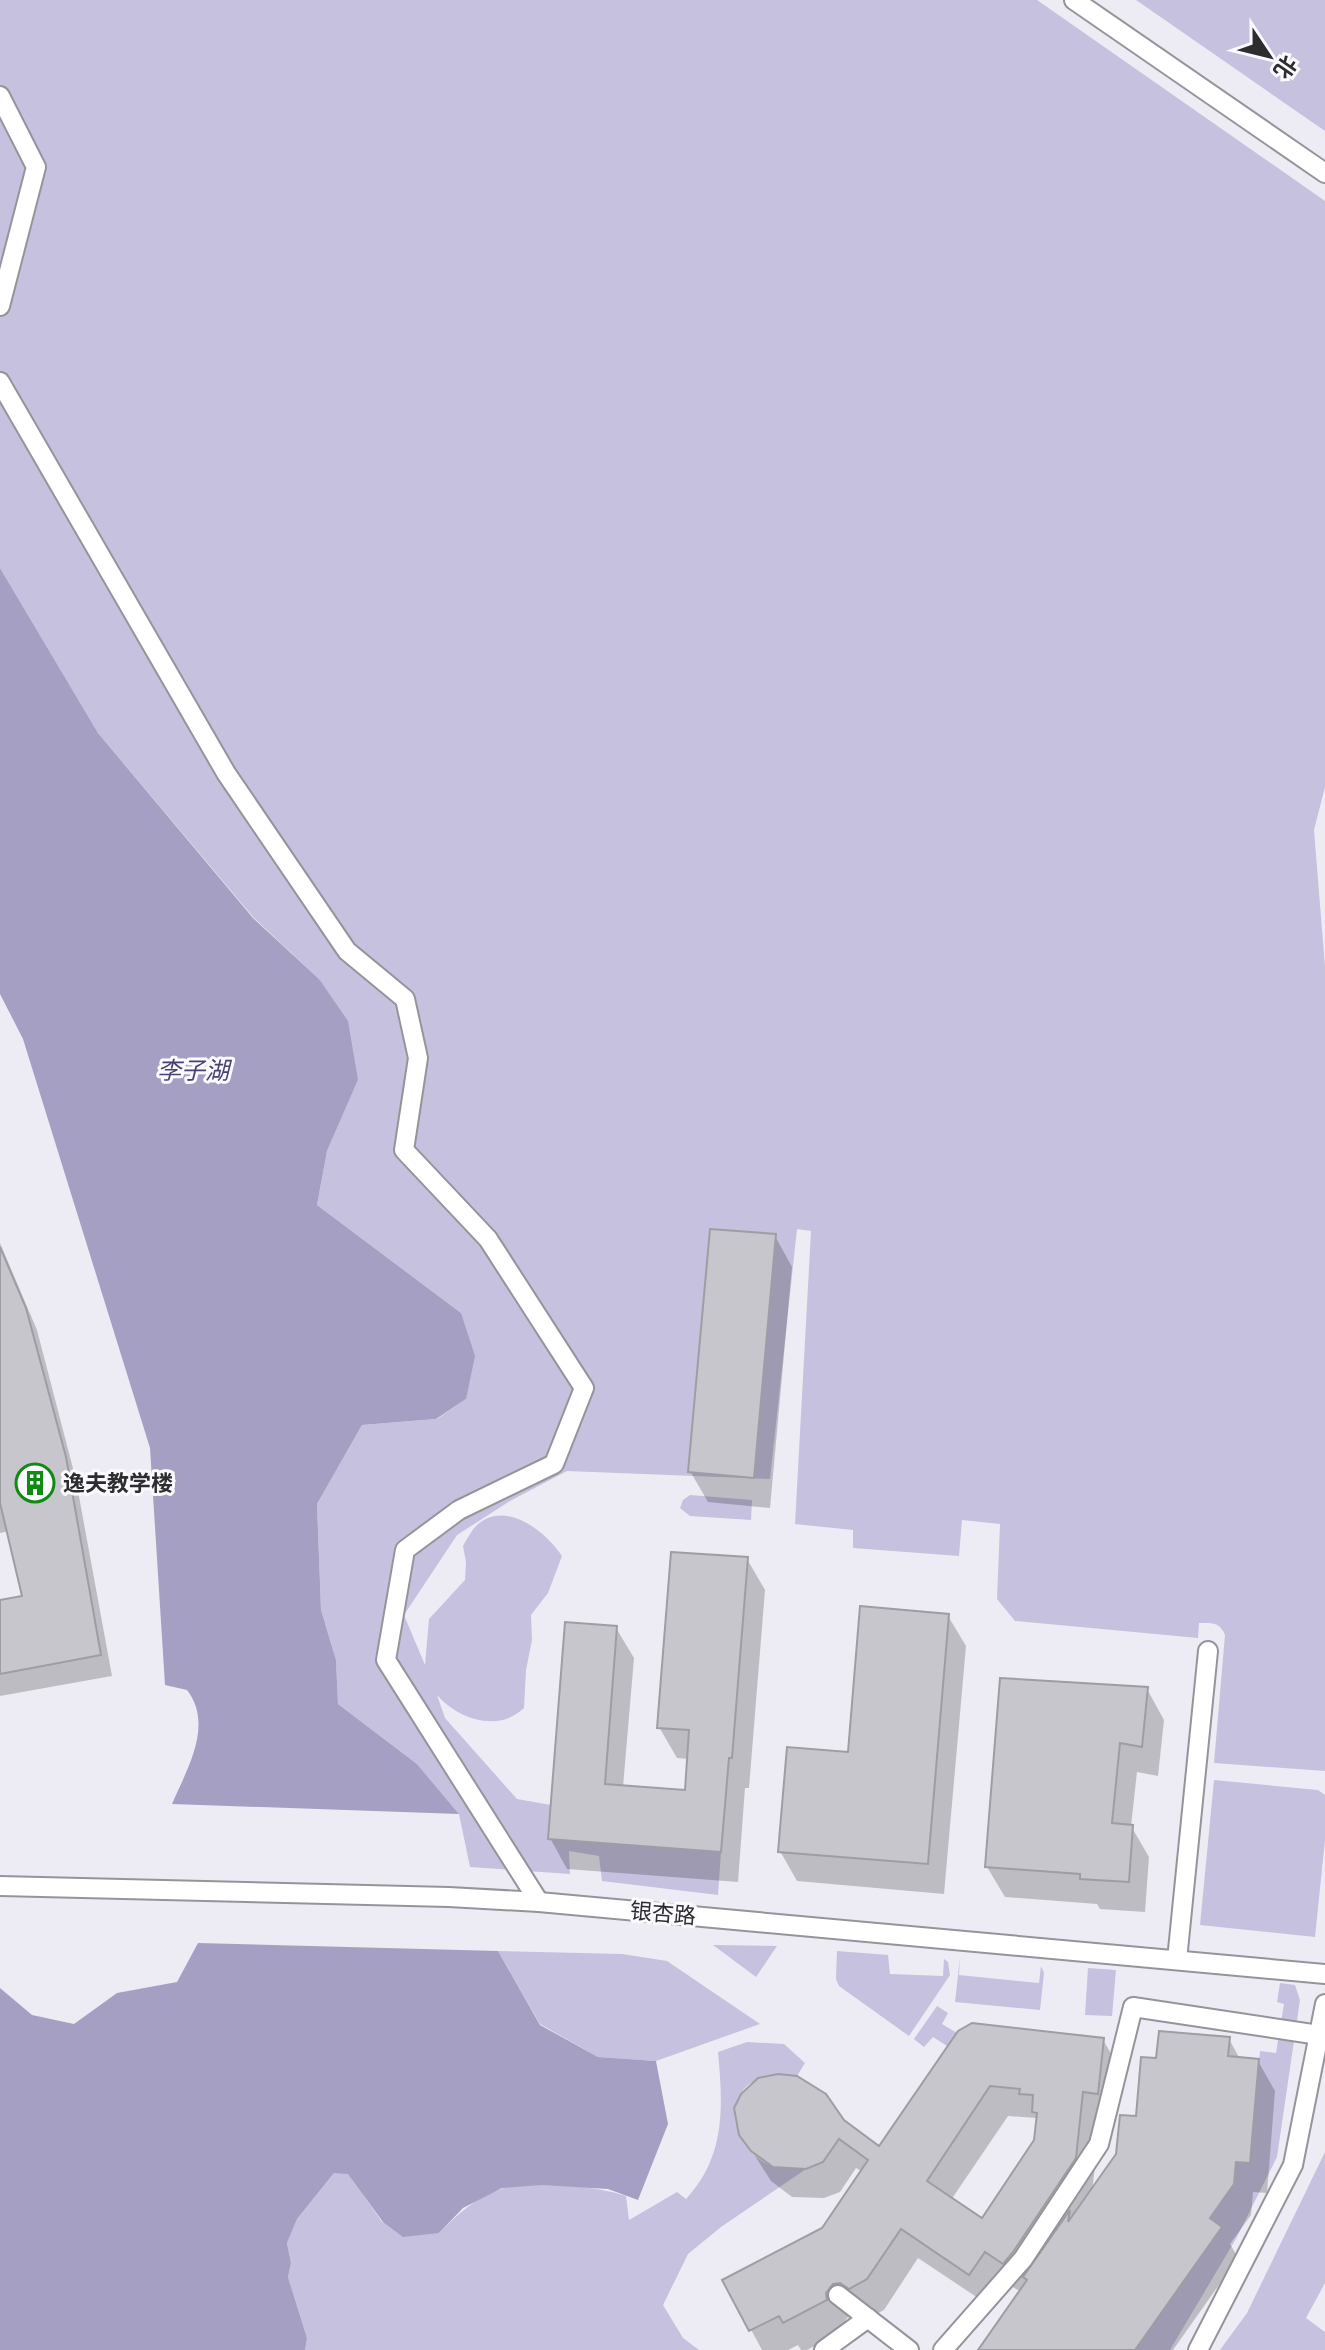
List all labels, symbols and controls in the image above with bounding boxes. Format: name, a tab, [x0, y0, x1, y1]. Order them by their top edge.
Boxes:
north arrow	[1229, 16, 1309, 96]
text: 北	[1267, 50, 1304, 85]
water label: 李子湖	[157, 1054, 233, 1086]
building icon: 逸夫教学楼	[14, 1462, 56, 1504]
place label: 逸夫教学楼	[63, 1468, 173, 1498]
street label: 银杏路	[629, 1895, 697, 1931]

